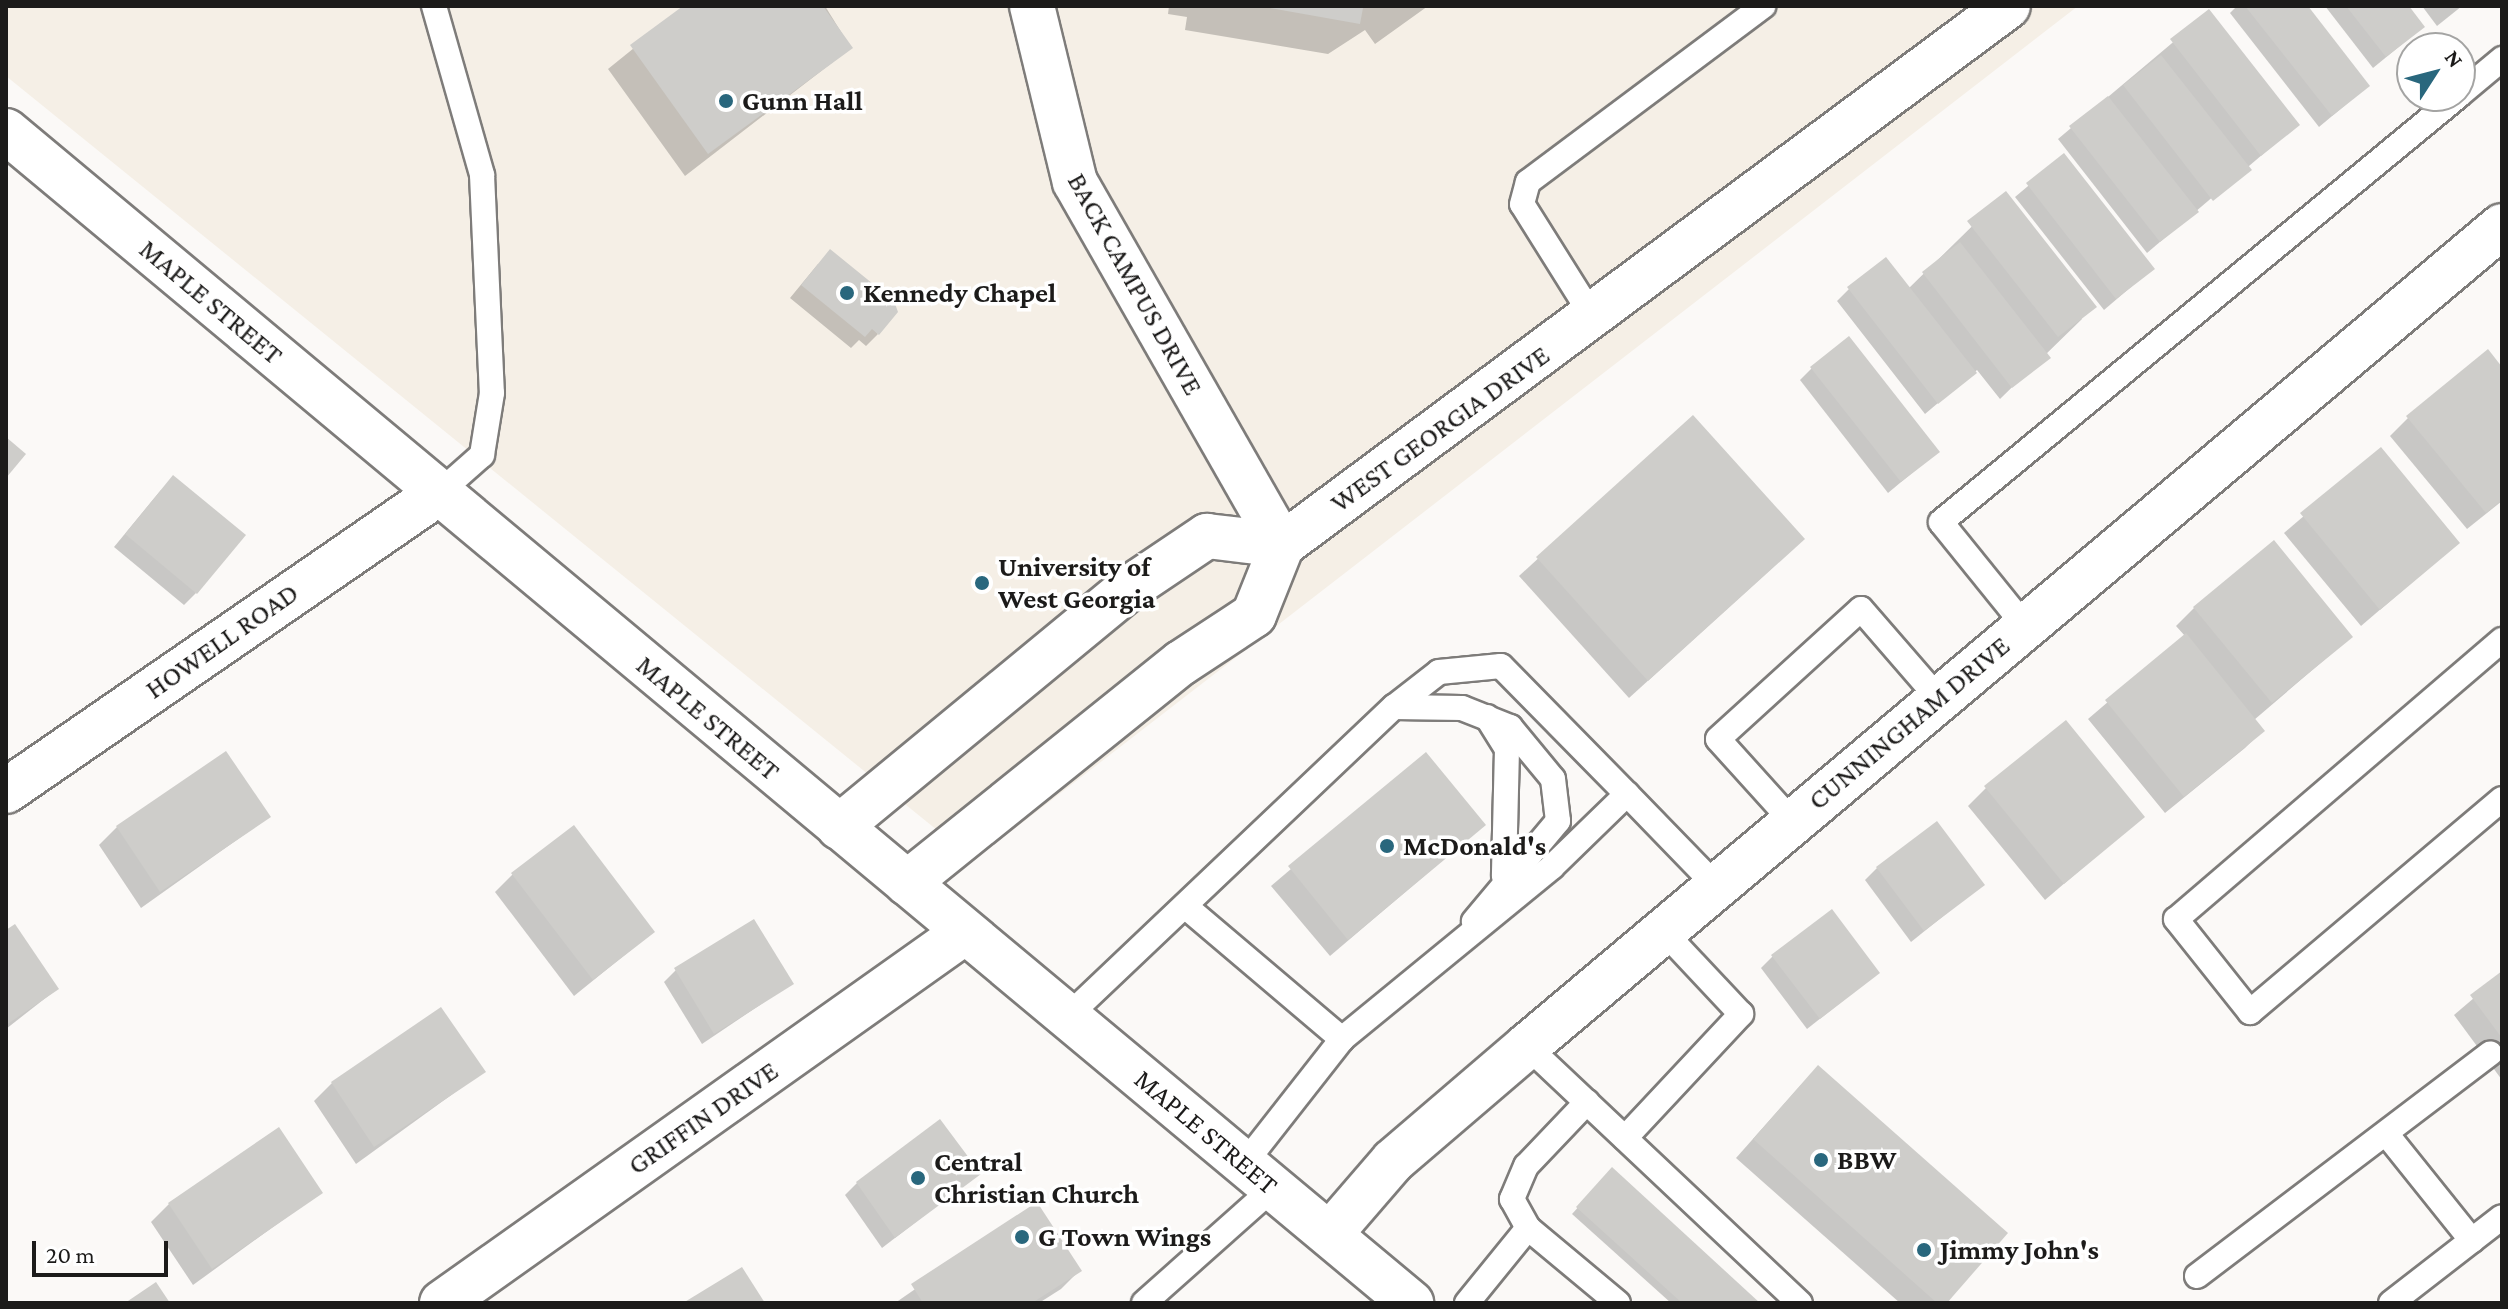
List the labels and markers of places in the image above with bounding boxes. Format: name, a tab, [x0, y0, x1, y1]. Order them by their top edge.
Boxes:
place label: Gunn Hall	[742, 84, 863, 118]
marker: Gunn Hall	[717, 92, 735, 110]
place label: Kennedy Chapel	[863, 276, 1056, 310]
marker: Kennedy Chapel	[838, 284, 856, 302]
place label: University of West Georgia	[998, 550, 1155, 616]
marker: University of West Georgia	[973, 574, 991, 592]
place label: McDonald's	[1403, 829, 1546, 863]
marker: McDonald's	[1378, 837, 1396, 855]
place label: BBW	[1837, 1143, 1896, 1177]
place label: Central Christian Church	[934, 1145, 1139, 1211]
marker: BBW	[1812, 1151, 1830, 1169]
marker: Central Christian Church	[909, 1169, 927, 1187]
place label: G Town Wings	[1038, 1220, 1211, 1254]
marker: G Town Wings	[1013, 1228, 1031, 1246]
place label: Jimmy John's	[1940, 1233, 2099, 1267]
marker: Jimmy John's	[1915, 1241, 1933, 1259]

